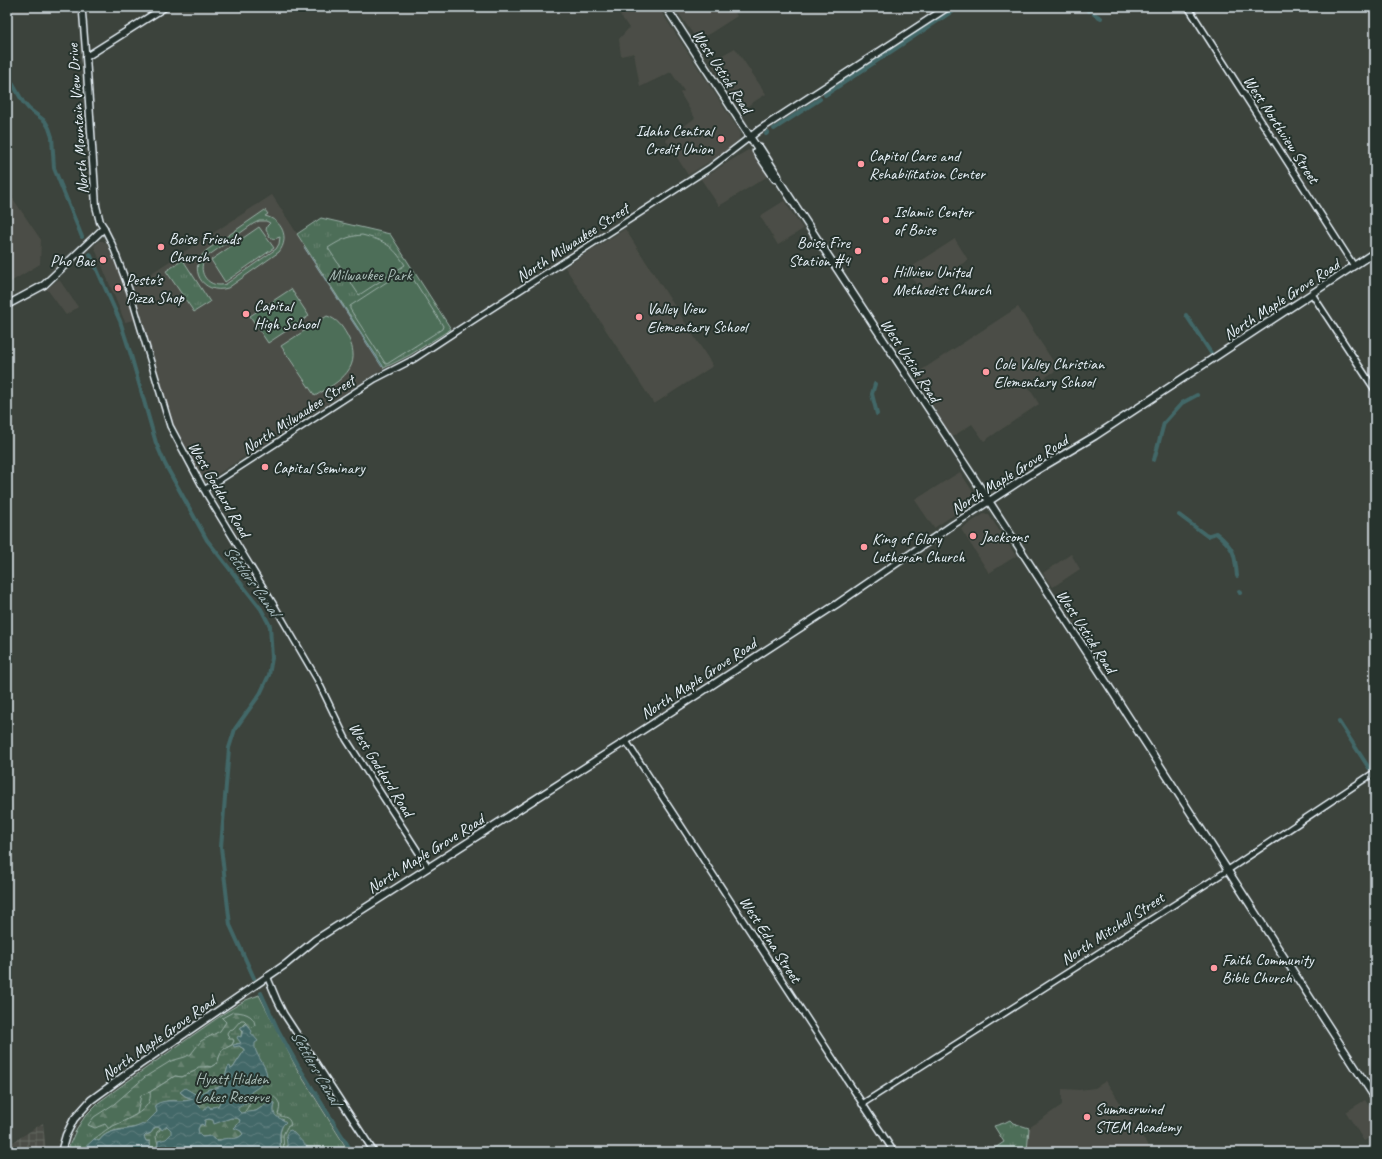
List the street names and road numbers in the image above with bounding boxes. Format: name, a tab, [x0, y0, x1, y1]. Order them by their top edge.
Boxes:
street label: West Ustick Road	[688, 26, 758, 119]
street label: North Mountain View Drive	[63, 41, 93, 195]
street label: West Northview Street	[1239, 72, 1324, 189]
street label: North Milwaukee Street	[512, 197, 635, 287]
street label: North Maple Grove Road	[1220, 253, 1346, 345]
street label: West Ustick Road	[876, 315, 946, 408]
street label: North Milwaukee Street	[238, 369, 361, 459]
street label: North Maple Grove Road	[947, 429, 1074, 519]
street label: West Goddard Road	[184, 438, 256, 543]
street label: West Ustick Road	[1052, 586, 1122, 679]
street label: North Maple Grove Road	[637, 632, 763, 724]
street label: West Goddard Road	[344, 719, 419, 822]
street label: North Maple Grove Road	[363, 808, 490, 898]
street label: North Mitchell Street	[1057, 887, 1169, 970]
street label: West Edna Street	[735, 893, 806, 988]
street label: North Maple Grove Road	[98, 990, 222, 1085]

